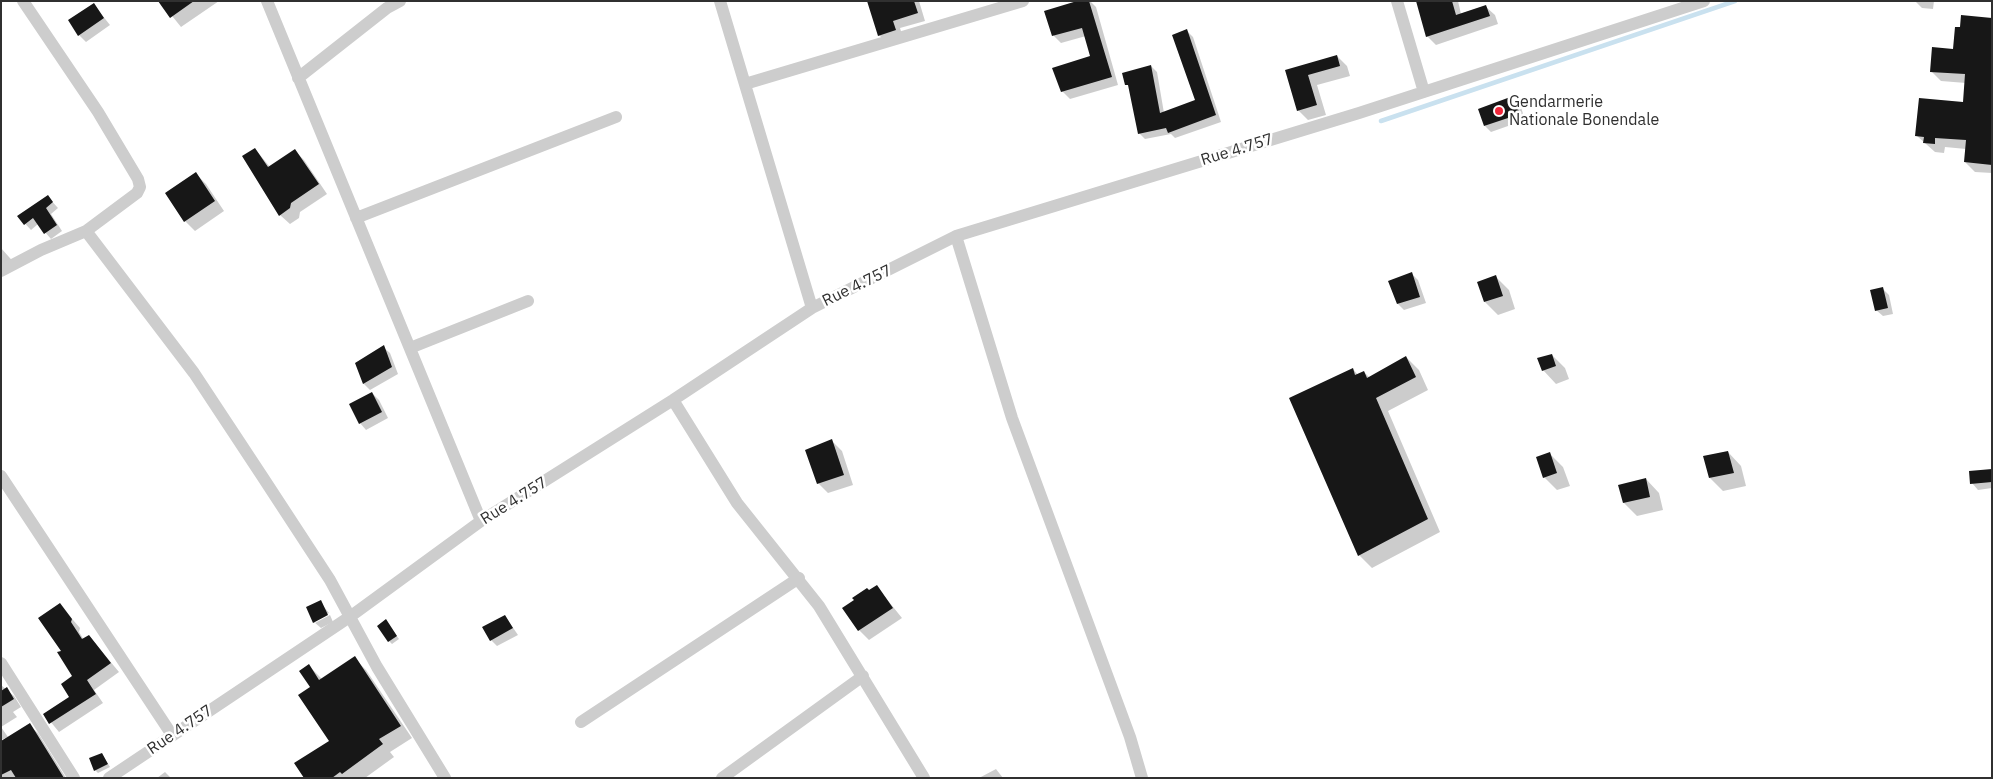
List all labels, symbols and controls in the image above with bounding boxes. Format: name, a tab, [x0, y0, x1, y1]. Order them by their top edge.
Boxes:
place label: Gendarmerie Nationale Bonendale	[1509, 92, 1659, 130]
marker: Gendarmerie Nationale Bonendale	[1493, 105, 1505, 117]
street label: Rue 4.757	[1199, 130, 1275, 170]
street label: Rue 4.757	[819, 261, 895, 311]
street label: Rue 4.757	[477, 473, 551, 529]
street label: Rue 4.757	[144, 701, 216, 759]

